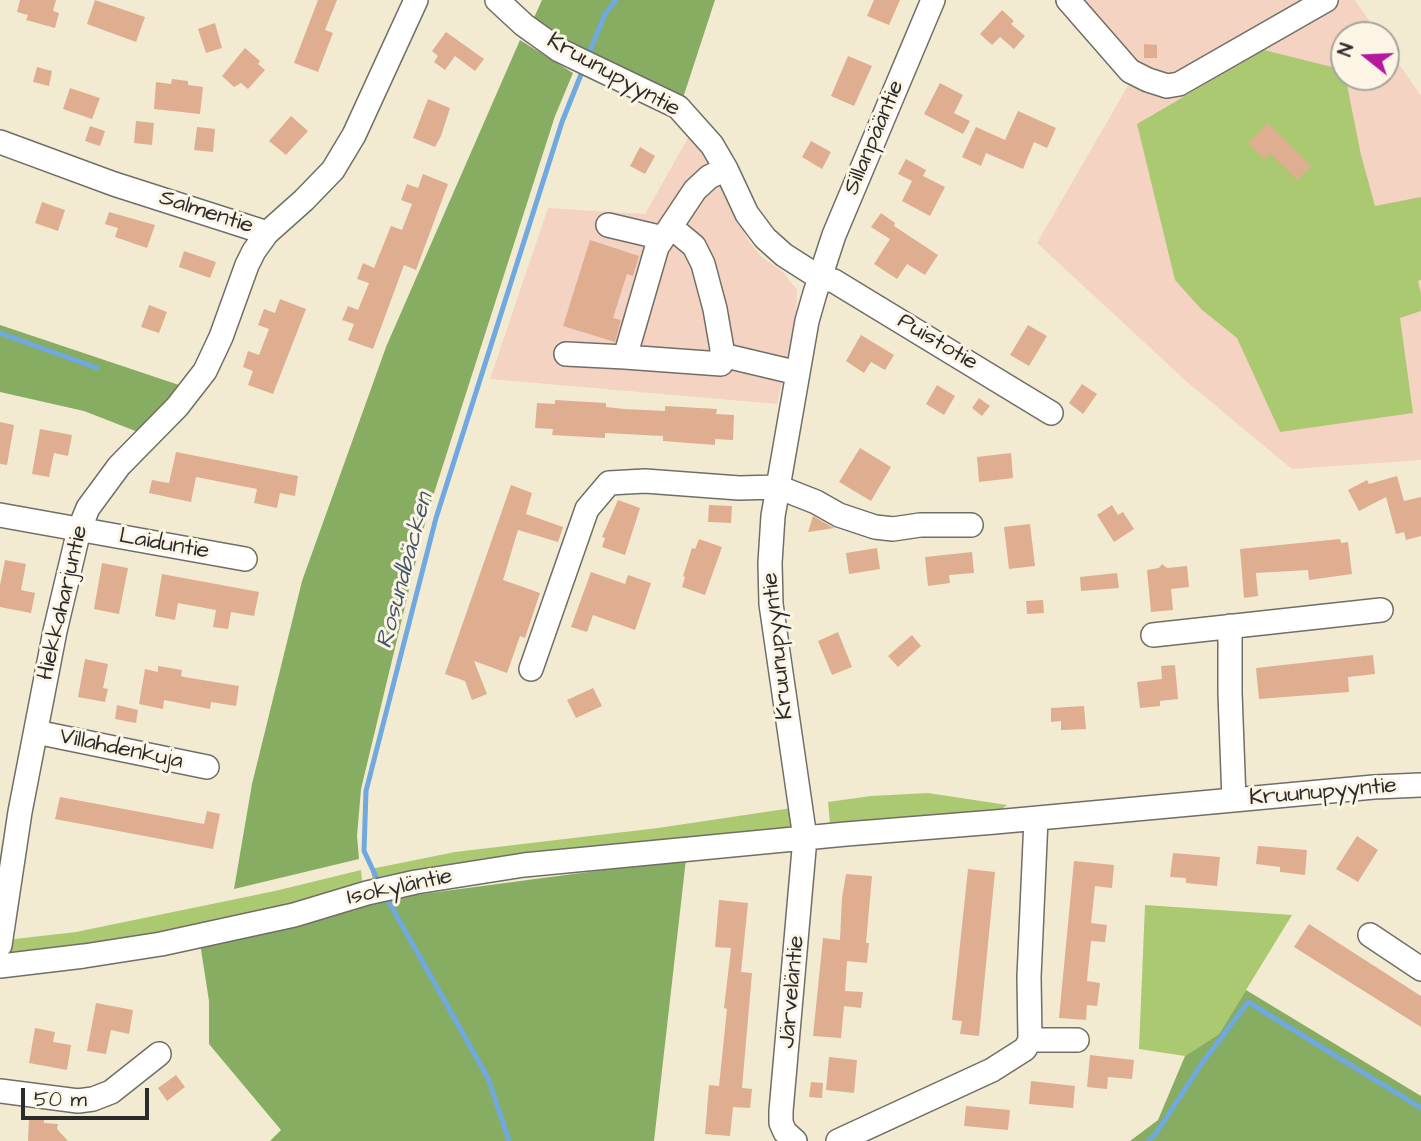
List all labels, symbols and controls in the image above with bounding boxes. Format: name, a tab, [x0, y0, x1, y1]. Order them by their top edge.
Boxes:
north arrow	[1330, 21, 1400, 91]
street label: Kruunupyyntie	[542, 28, 684, 124]
text: N	[1332, 40, 1361, 60]
street label: Sillanpääntie	[839, 77, 911, 199]
street label: Salmentie	[156, 185, 256, 241]
street label: Puistotie	[892, 308, 982, 378]
water label: Rosundbäcken	[371, 490, 441, 652]
street label: Hiekkaharjuntie	[33, 523, 95, 683]
street label: Laiduntie	[117, 523, 211, 567]
street label: Kruunupyyntie	[758, 571, 800, 721]
street label: Villahdenkuja	[57, 723, 185, 777]
street label: Kruunupyyntie	[1248, 773, 1398, 813]
street label: Isokyläntie	[345, 863, 455, 913]
street label: Järveläntie	[774, 935, 812, 1049]
scale bar	[24, 1074, 152, 1118]
text: 50 m	[34, 1085, 87, 1114]

